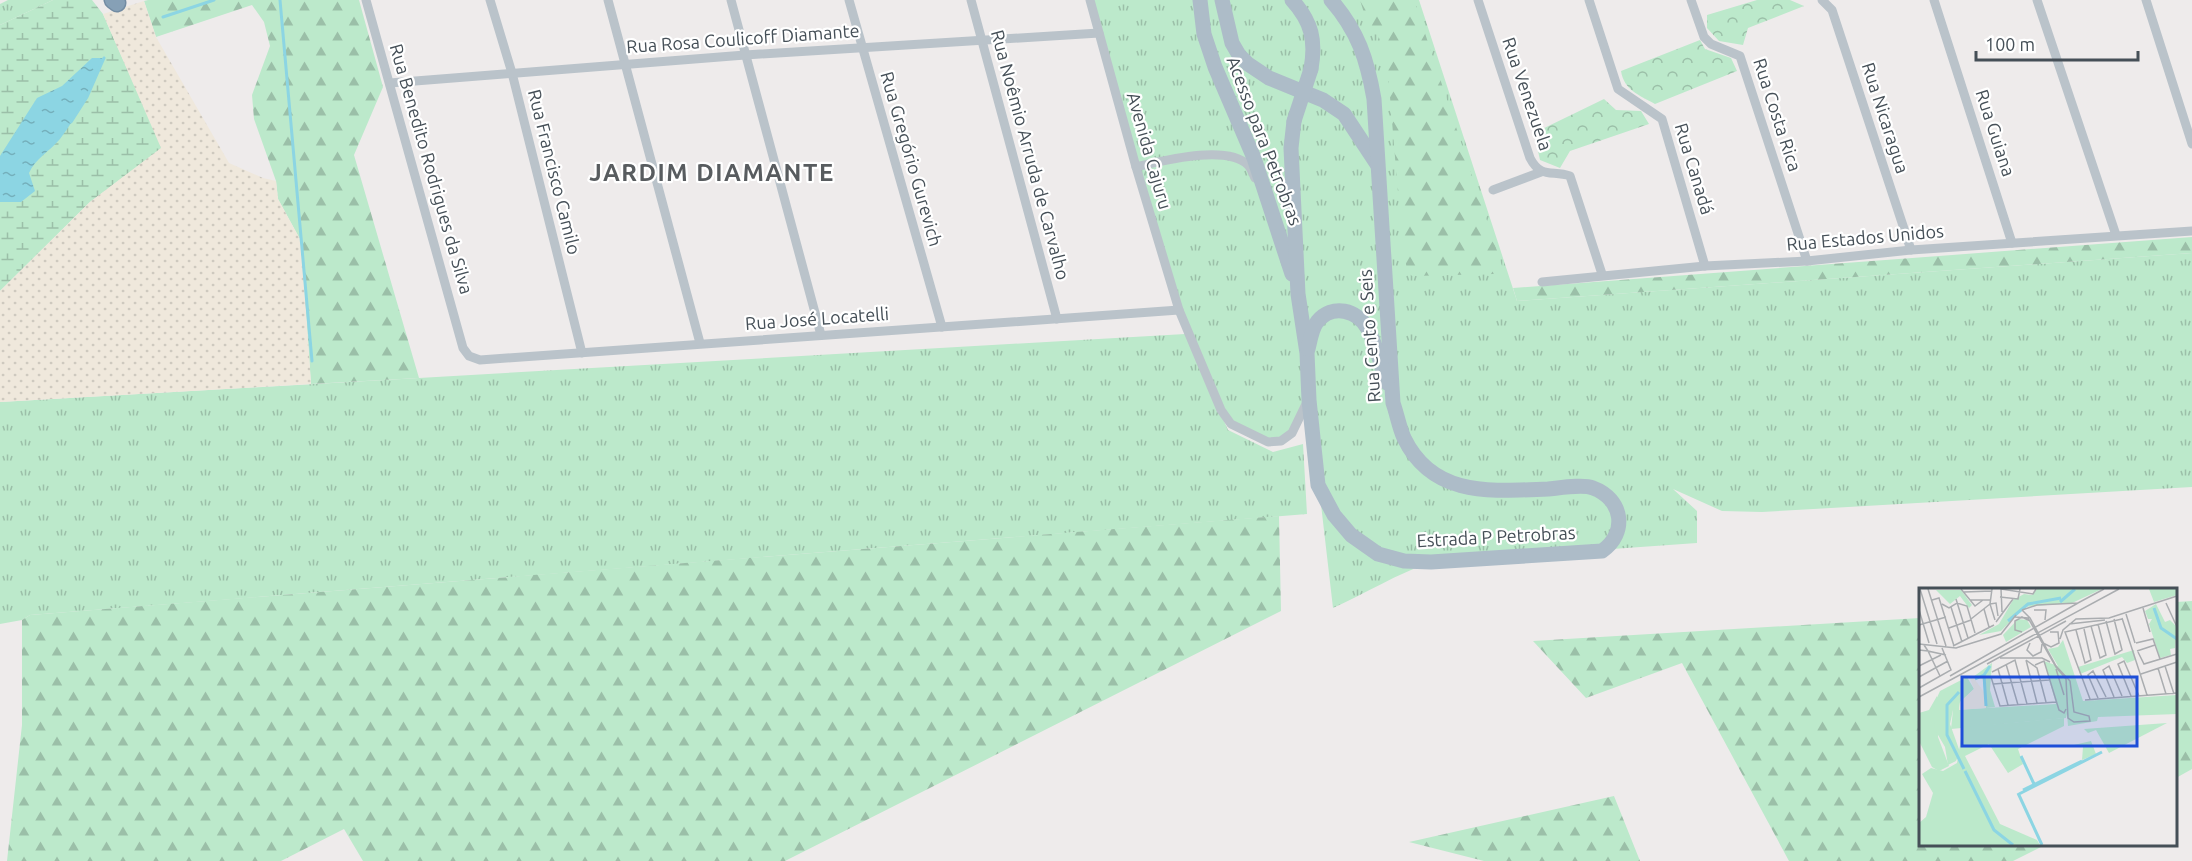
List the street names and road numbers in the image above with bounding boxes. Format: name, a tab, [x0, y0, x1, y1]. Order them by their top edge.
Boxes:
street label: Rua Rosa Coulicoff Diamante	[626, 20, 860, 56]
street label: Rua Noêmio Arruda de Carvalho	[988, 28, 1074, 282]
street label: Rua Venezuela	[1499, 34, 1557, 153]
street label: Rua Benedito Rodrigues da Silva	[387, 41, 477, 296]
street label: Acesso para Petrobras	[1223, 53, 1306, 228]
street label: Rua Costa Rica	[1750, 56, 1806, 174]
street label: Rua Nicaragua	[1859, 60, 1913, 176]
street label: Rua Gregório Gurevich	[877, 69, 947, 248]
street label: Rua Francisco Camilo	[525, 87, 585, 256]
street label: Rua Guiana	[1972, 87, 2019, 179]
street label: Avenida Cajuru	[1124, 90, 1176, 212]
street label: Rua Canadá	[1672, 121, 1718, 217]
street label: Rua Estados Unidos	[1785, 220, 1945, 254]
street label: Rua Cento e Seis	[1354, 269, 1384, 403]
street label: Rua José Locatelli	[744, 303, 890, 333]
street label: Estrada P Petrobras	[1416, 522, 1576, 550]

